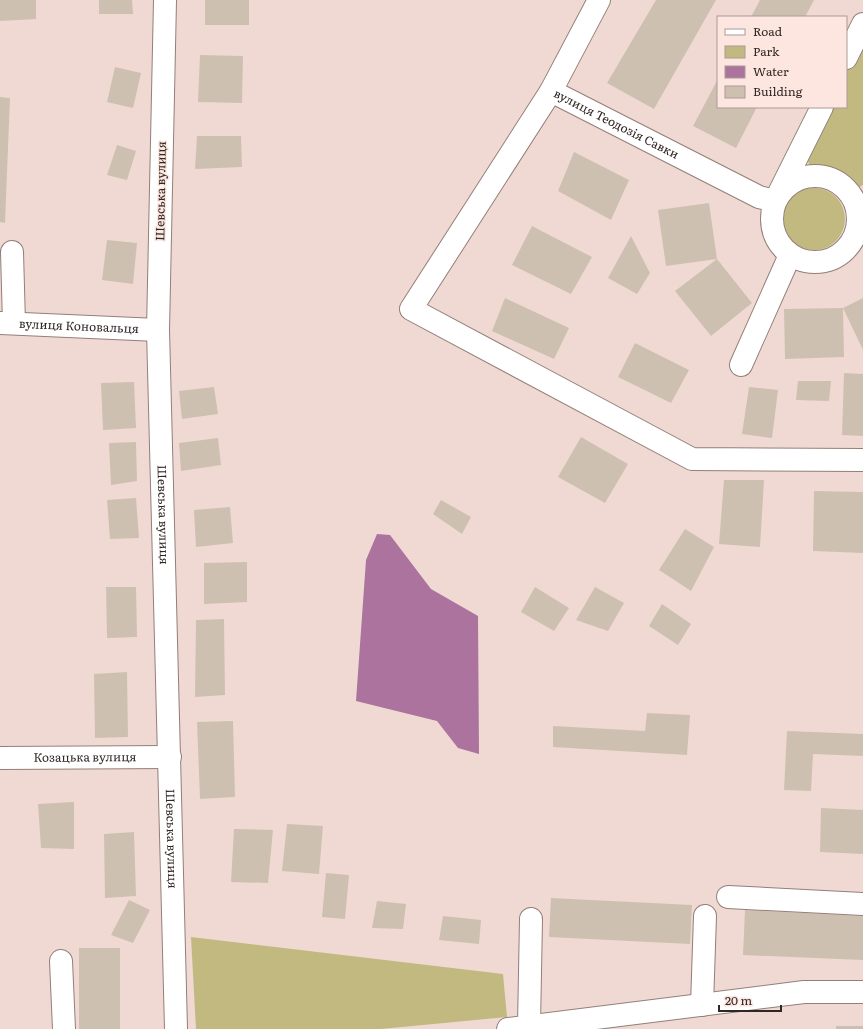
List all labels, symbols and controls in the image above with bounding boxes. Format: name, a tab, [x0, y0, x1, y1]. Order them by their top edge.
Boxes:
legend	[717, 16, 847, 108]
text: Road	[753, 22, 783, 40]
text: Park	[753, 42, 780, 60]
text: Water	[753, 62, 789, 80]
text: Building	[753, 82, 803, 100]
street label: вулиця Теодозія Савки	[551, 84, 682, 163]
street label: Шевська вулиця	[150, 141, 170, 241]
street label: вулиця Коновальця	[19, 314, 139, 337]
street label: Шевська вулиця	[153, 465, 174, 565]
street label: Козацька вулиця	[33, 747, 137, 766]
street label: Шевська вулиця	[162, 789, 182, 889]
scale bar	[719, 987, 781, 1013]
text: 20 m	[725, 991, 752, 1009]

